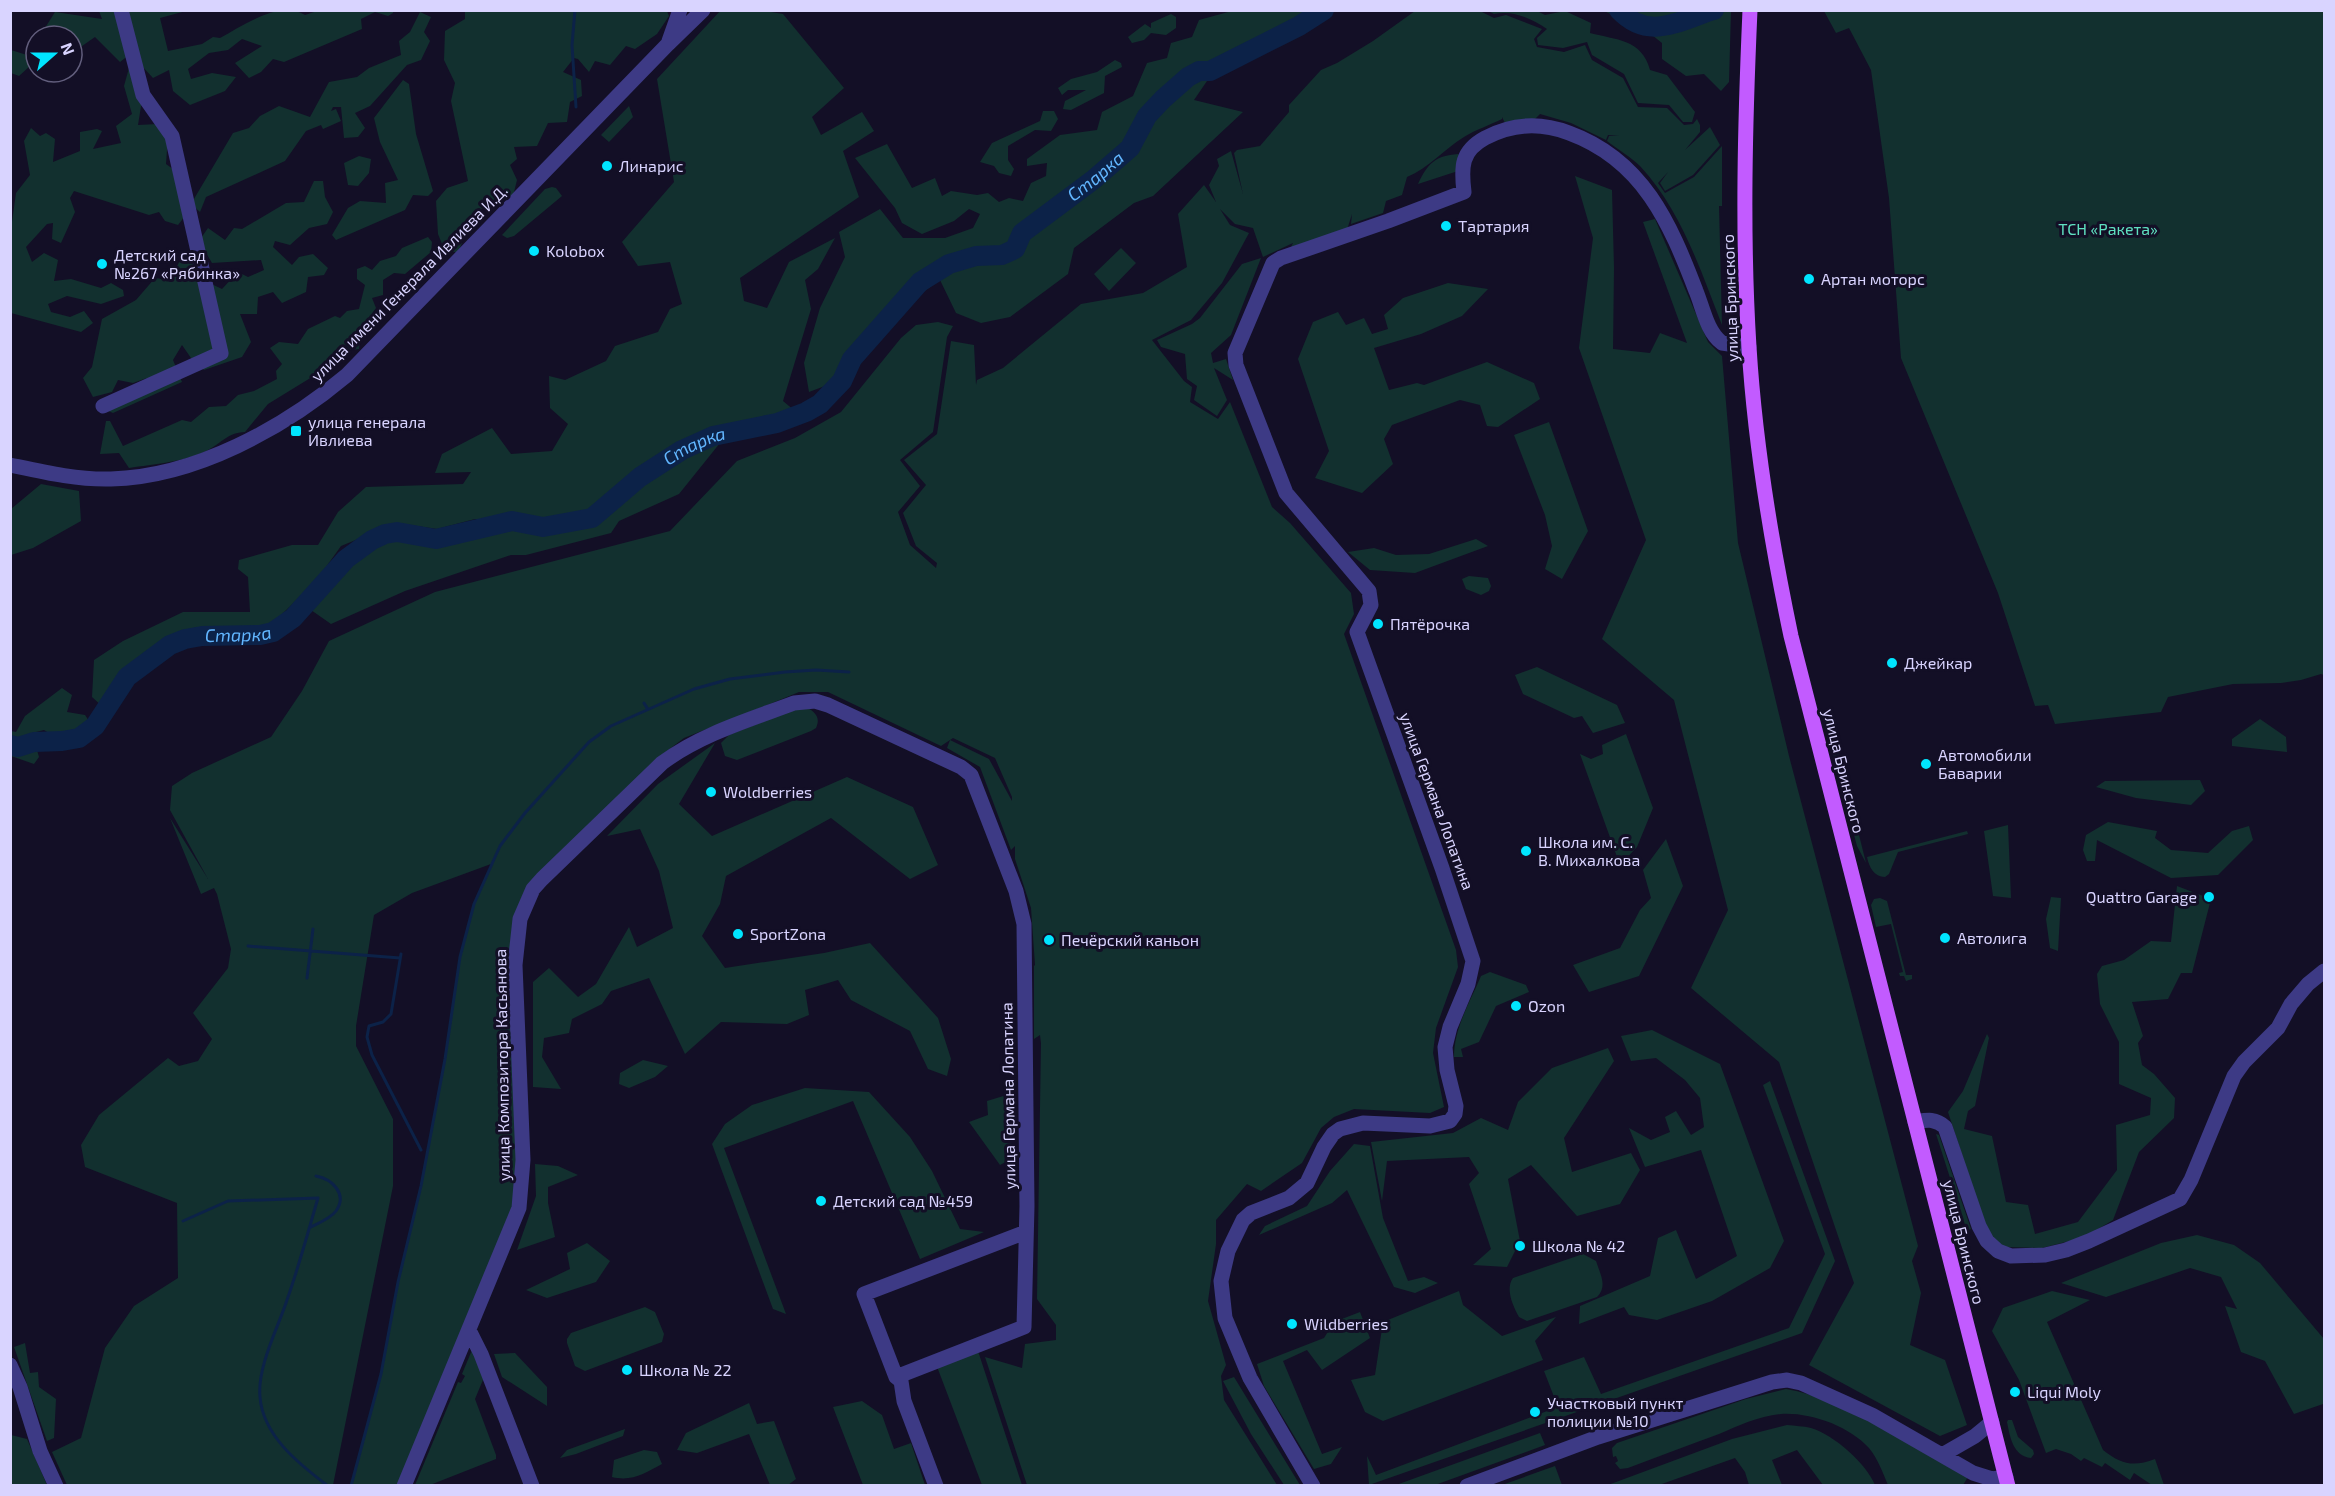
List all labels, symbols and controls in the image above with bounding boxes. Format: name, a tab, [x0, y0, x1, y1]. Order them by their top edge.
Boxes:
north arrow	[24, 24, 84, 84]
text: N	[58, 40, 79, 57]
water label: Старка	[1063, 146, 1128, 205]
place label: Линарис	[619, 156, 684, 175]
marker: Линарис	[600, 159, 614, 173]
street label: улица имени Генерала Ивлиева И.Д.	[306, 180, 512, 386]
place label: Тартария	[1458, 216, 1530, 235]
marker: Тартария	[1439, 219, 1453, 233]
park label: ТСН «Ракета»	[2058, 219, 2158, 238]
street label: улица Бринского	[1718, 234, 1742, 362]
place label: Kolobox	[546, 241, 605, 260]
marker: Kolobox	[527, 244, 541, 258]
place label: Детский сад №267 «Рябинка»	[114, 245, 240, 282]
marker: Детский сад №267 «Рябинка»	[95, 257, 109, 271]
place label: Артан моторс	[1821, 269, 1925, 288]
marker: Артан моторс	[1802, 272, 1816, 286]
place label: улица генерала Ивлиева	[308, 412, 426, 449]
water label: Старка	[659, 422, 727, 469]
marker: улица генерала Ивлиева	[289, 424, 303, 438]
place label: Пятёрочка	[1390, 614, 1470, 633]
marker: Пятёрочка	[1371, 617, 1385, 631]
water label: Старка	[205, 621, 273, 646]
place label: Джейкар	[1904, 653, 1972, 672]
marker: Джейкар	[1885, 656, 1899, 670]
street label: улица Бринского	[1819, 707, 1869, 835]
street label: улица Германа Лопатина	[1396, 709, 1478, 893]
place label: Автомобили Баварии	[1938, 745, 2032, 782]
marker: Автомобили Баварии	[1919, 757, 1933, 771]
place label: Woldberries	[723, 782, 812, 801]
marker: Woldberries	[704, 785, 718, 799]
place label: Школа им. С. В. Михалкова	[1538, 832, 1640, 869]
marker: Школа им. С. В. Михалкова	[1519, 844, 1533, 858]
place label: Quattro Garage	[2086, 887, 2197, 907]
marker: Quattro Garage	[2202, 890, 2216, 904]
place label: SportZona	[750, 924, 826, 943]
marker: SportZona	[731, 927, 745, 941]
place label: Автолига	[1957, 928, 2027, 947]
place label: Печёрский каньон	[1061, 930, 1199, 949]
marker: Автолига	[1938, 931, 1952, 945]
marker: Печёрский каньон	[1042, 933, 1056, 947]
street label: улица Композитора Касьянова	[490, 949, 514, 1181]
place label: Ozon	[1528, 996, 1565, 1015]
marker: Ozon	[1509, 999, 1523, 1013]
street label: улица Германа Лопатина	[996, 1002, 1020, 1190]
street label: улица Бринского	[1939, 1178, 1989, 1306]
place label: Детский сад №459	[833, 1191, 973, 1210]
marker: Детский сад №459	[814, 1194, 828, 1208]
place label: Школа № 42	[1532, 1236, 1625, 1255]
marker: Школа № 42	[1513, 1239, 1527, 1253]
place label: Wildberries	[1304, 1314, 1388, 1333]
marker: Wildberries	[1285, 1317, 1299, 1331]
place label: Школа № 22	[639, 1360, 731, 1379]
marker: Школа № 22	[620, 1363, 634, 1377]
place label: Liqui Moly	[2027, 1382, 2101, 1401]
marker: Liqui Moly	[2008, 1385, 2022, 1399]
place label: Участковый пункт полиции №10	[1547, 1393, 1683, 1430]
marker: Участковый пункт полиции №10	[1528, 1405, 1542, 1419]

